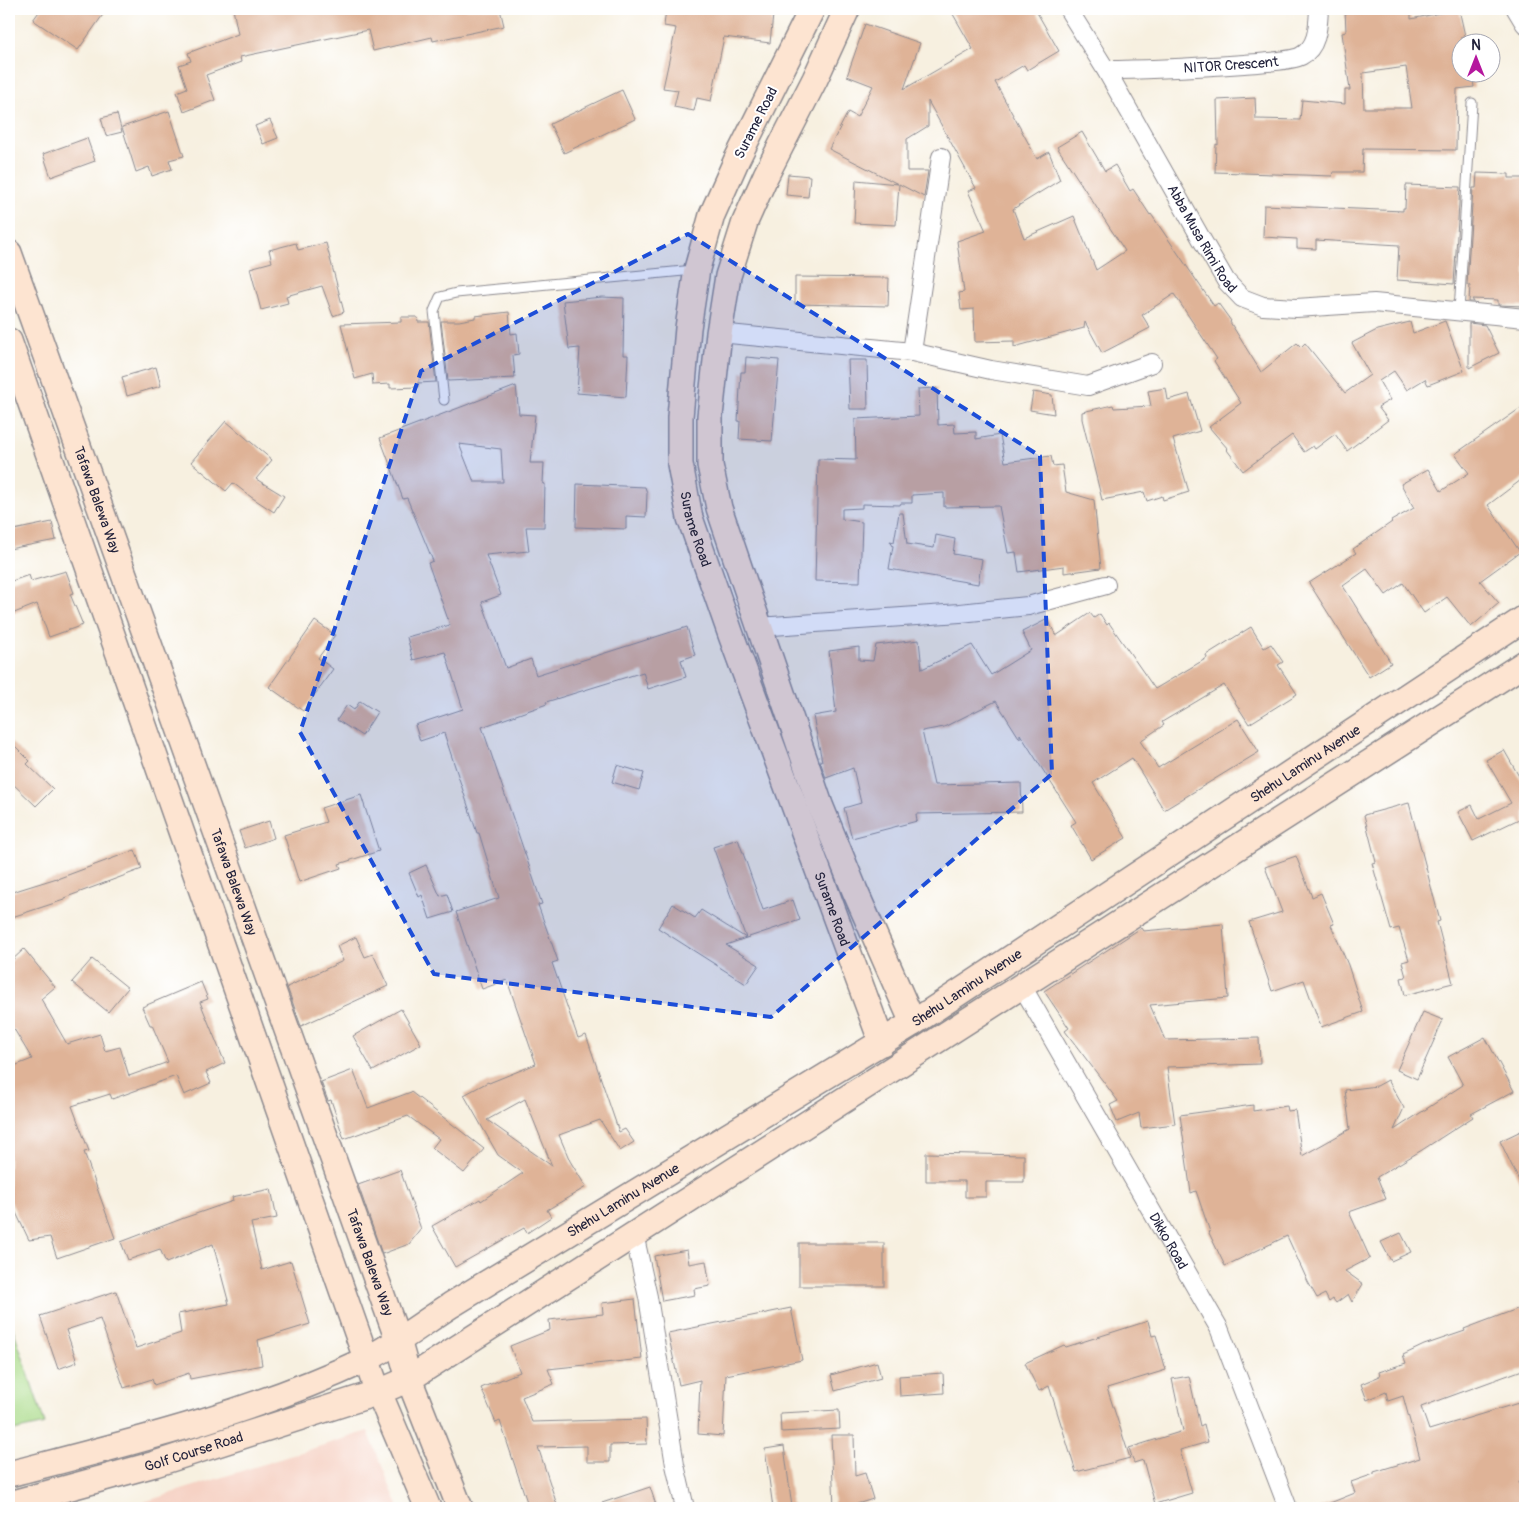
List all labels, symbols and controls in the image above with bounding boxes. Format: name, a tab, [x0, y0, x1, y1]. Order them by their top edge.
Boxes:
north arrow	[1452, 32, 1502, 82]
text: N	[1471, 37, 1481, 54]
street label: NITOR Crescent	[1183, 53, 1280, 76]
street label: Surame Road	[731, 84, 781, 162]
street label: Abba Musa Rimi Road	[1164, 181, 1241, 296]
street label: Tafawa Balewa Way	[70, 444, 124, 555]
street label: Surame Road	[677, 490, 715, 569]
street label: Shehu Laminu Avenue	[1247, 721, 1364, 806]
street label: Tafawa Balewa Way	[207, 826, 261, 938]
street label: Surame Road	[811, 869, 854, 949]
street label: Shehu Laminu Avenue	[908, 945, 1025, 1030]
street label: Shehu Laminu Avenue	[564, 1159, 682, 1241]
street label: Tafawa Balewa Way	[343, 1207, 397, 1318]
street label: Dikko Road	[1146, 1209, 1192, 1272]
street label: Golf Course Road	[143, 1428, 245, 1475]

